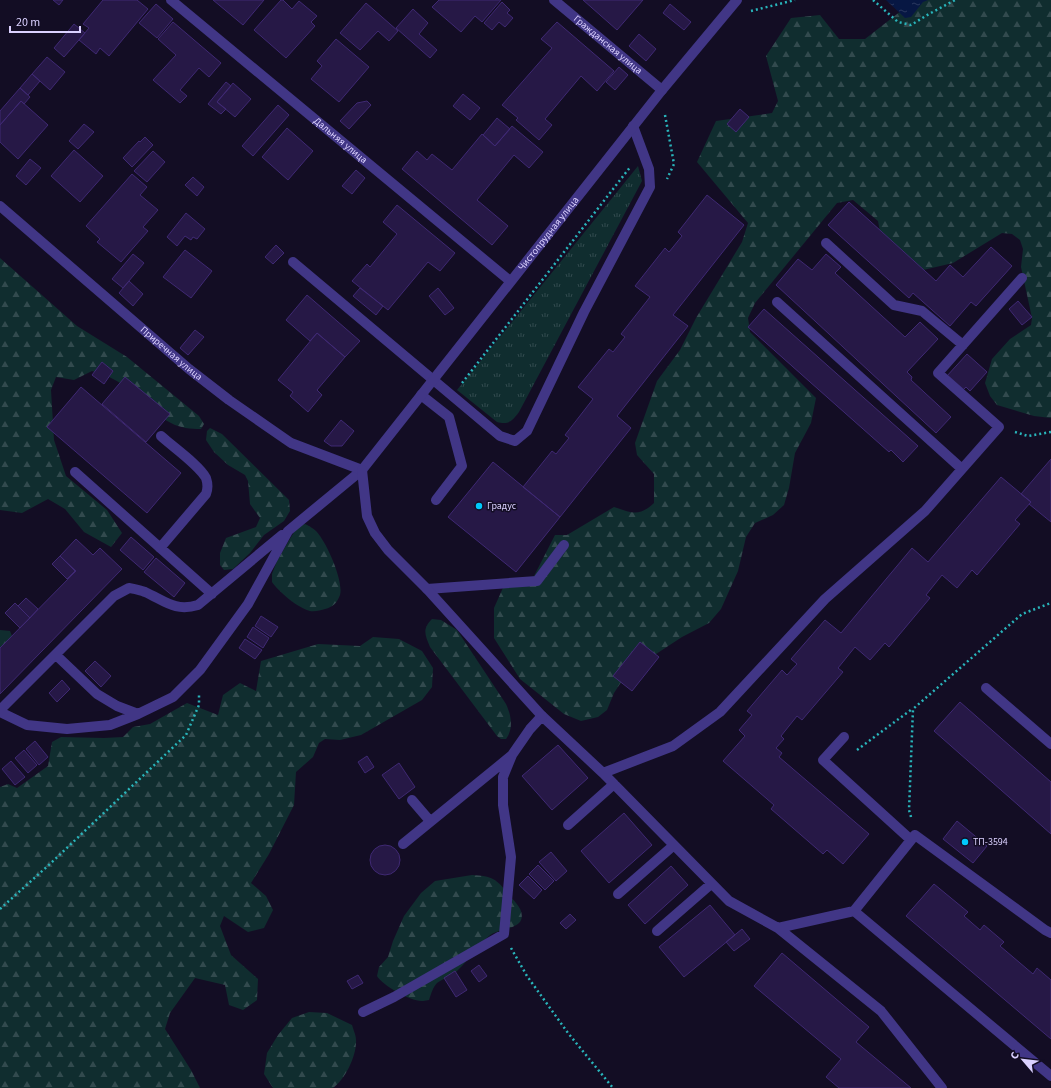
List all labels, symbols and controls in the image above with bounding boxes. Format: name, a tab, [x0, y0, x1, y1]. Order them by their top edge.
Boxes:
scale bar	[10, 8, 80, 34]
street label: Гражданская улица	[570, 12, 645, 78]
text: 20 m	[16, 14, 40, 31]
street label: Дальняя улица	[311, 114, 370, 167]
street label: Чистопрудная улица	[515, 194, 582, 274]
street label: Приречная улица	[137, 323, 205, 384]
place label: Градус	[487, 499, 517, 513]
marker: Градус	[474, 501, 484, 511]
place label: ТП-3594	[973, 835, 1008, 849]
marker: ТП-3594	[960, 837, 970, 847]
north arrow	[1003, 1040, 1043, 1080]
text: С	[1006, 1049, 1023, 1062]

